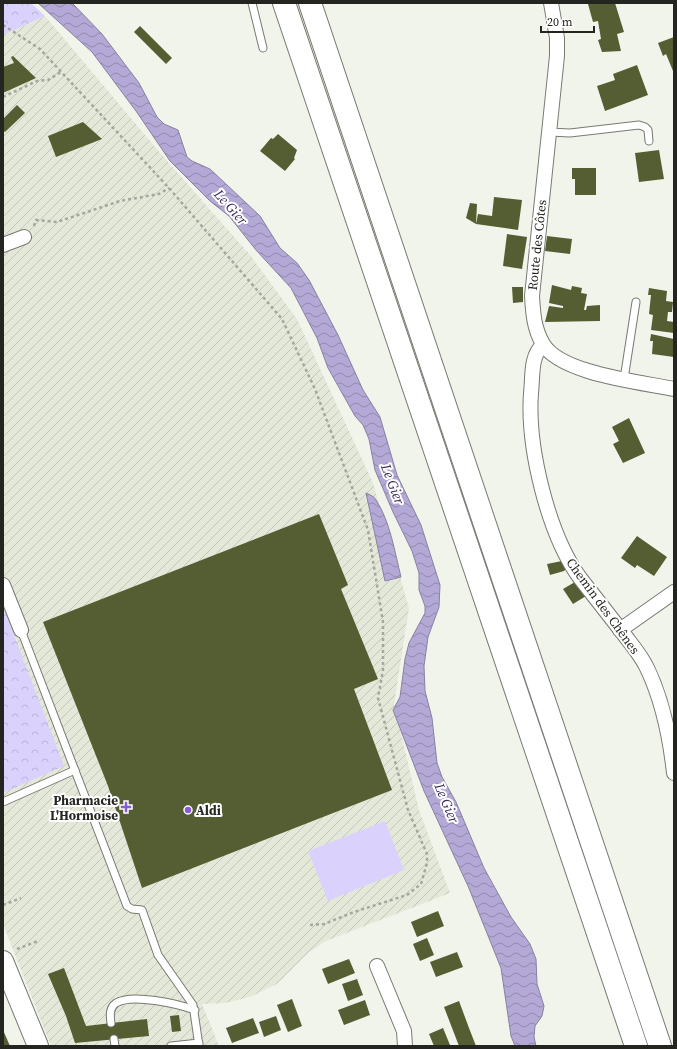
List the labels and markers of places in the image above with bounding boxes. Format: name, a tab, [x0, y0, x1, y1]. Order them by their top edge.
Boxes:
place label: Pharmacie L'Hormoise	[50, 792, 118, 824]
marker: Pharmacie L'Hormoise	[121, 802, 131, 812]
place label: Aldi	[196, 802, 221, 819]
marker: Aldi	[183, 805, 193, 815]

